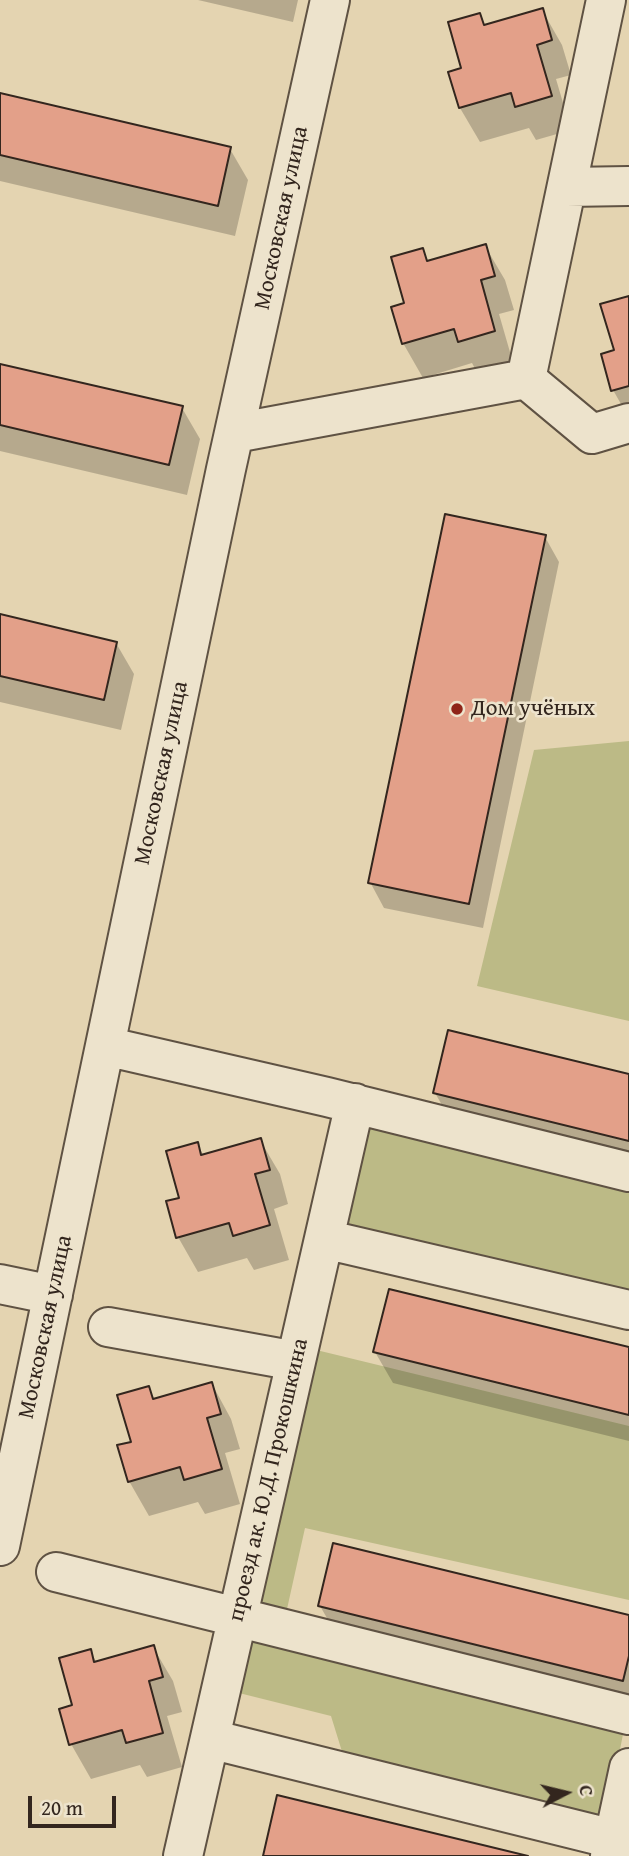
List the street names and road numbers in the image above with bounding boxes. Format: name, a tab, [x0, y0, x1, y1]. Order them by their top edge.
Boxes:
street label: Московская улица	[249, 124, 315, 312]
street label: Московская улица	[129, 679, 195, 867]
street label: Московская улица	[13, 1233, 79, 1421]
street label: проезд ак. Ю.Д. Прокошкина	[223, 1336, 315, 1624]

